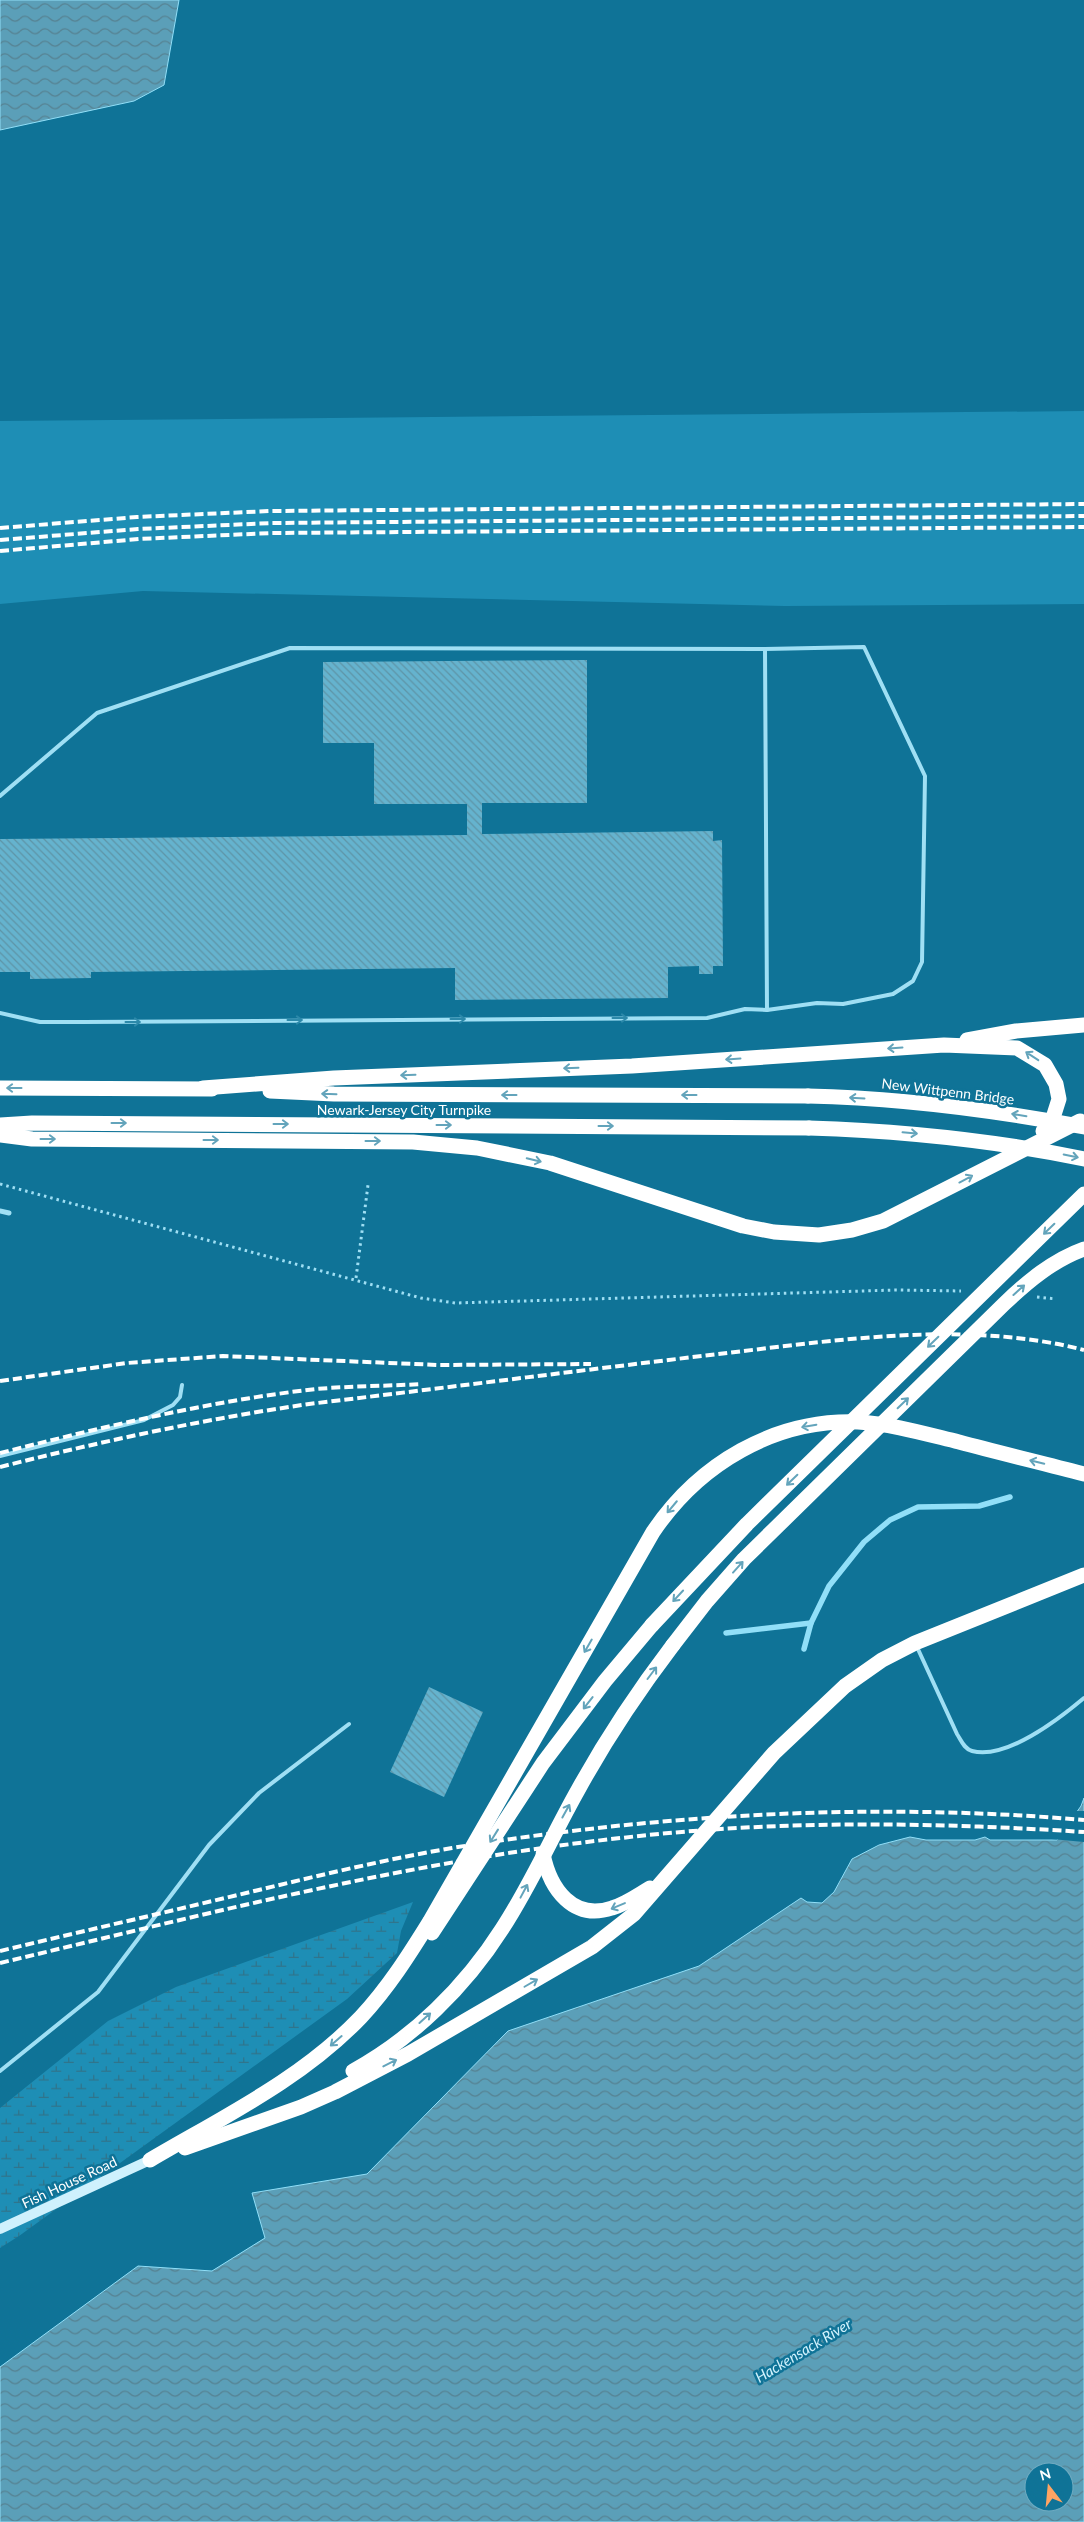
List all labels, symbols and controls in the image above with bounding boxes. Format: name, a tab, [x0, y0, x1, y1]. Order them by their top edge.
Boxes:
one-way arrow	[612, 1013, 628, 1023]
one-way arrow	[449, 1014, 465, 1024]
one-way arrow	[286, 1015, 303, 1025]
one-way arrow	[124, 1017, 140, 1026]
one-way arrow	[887, 1043, 903, 1052]
one-way arrow	[1025, 1051, 1039, 1061]
one-way arrow	[725, 1054, 741, 1063]
one-way arrow	[563, 1064, 579, 1073]
one-way arrow	[400, 1070, 416, 1080]
street label: New Wittpenn Bridge	[881, 1074, 1015, 1108]
one-way arrow	[6, 1083, 22, 1093]
one-way arrow	[322, 1089, 338, 1099]
one-way arrow	[502, 1090, 518, 1100]
one-way arrow	[682, 1090, 698, 1100]
one-way arrow	[850, 1093, 866, 1102]
street label: Newark-Jersey City Turnpike	[317, 1101, 491, 1118]
one-way arrow	[1011, 1110, 1027, 1120]
one-way arrow	[110, 1118, 126, 1128]
one-way arrow	[272, 1119, 289, 1129]
one-way arrow	[435, 1120, 451, 1130]
one-way arrow	[598, 1121, 614, 1131]
one-way arrow	[902, 1128, 918, 1138]
one-way arrow	[40, 1134, 56, 1144]
one-way arrow	[202, 1135, 219, 1145]
one-way arrow	[365, 1136, 381, 1146]
one-way arrow	[1062, 1152, 1078, 1162]
one-way arrow	[526, 1155, 542, 1165]
one-way arrow	[958, 1174, 973, 1184]
one-way arrow	[1043, 1222, 1055, 1235]
one-way arrow	[1013, 1284, 1026, 1295]
one-way arrow	[927, 1336, 939, 1348]
one-way arrow	[896, 1397, 909, 1409]
one-way arrow	[802, 1422, 818, 1432]
one-way arrow	[1029, 1457, 1045, 1466]
one-way arrow	[786, 1474, 798, 1487]
one-way arrow	[666, 1500, 678, 1513]
one-way arrow	[732, 1560, 743, 1573]
one-way arrow	[672, 1590, 684, 1603]
one-way arrow	[583, 1638, 593, 1653]
one-way arrow	[646, 1667, 657, 1680]
one-way arrow	[582, 1697, 593, 1710]
one-way arrow	[562, 1804, 571, 1819]
one-way arrow	[489, 1829, 499, 1843]
one-way arrow	[519, 1883, 529, 1898]
one-way arrow	[610, 1902, 625, 1911]
one-way arrow	[523, 1977, 537, 1987]
one-way arrow	[419, 2013, 432, 2024]
one-way arrow	[330, 2035, 343, 2047]
one-way arrow	[382, 2058, 397, 2068]
street label: Fish House Road	[19, 2153, 119, 2211]
water label: Hackensack River	[752, 2314, 855, 2386]
north arrow	[1024, 2462, 1074, 2512]
text: N	[1038, 2464, 1053, 2484]

